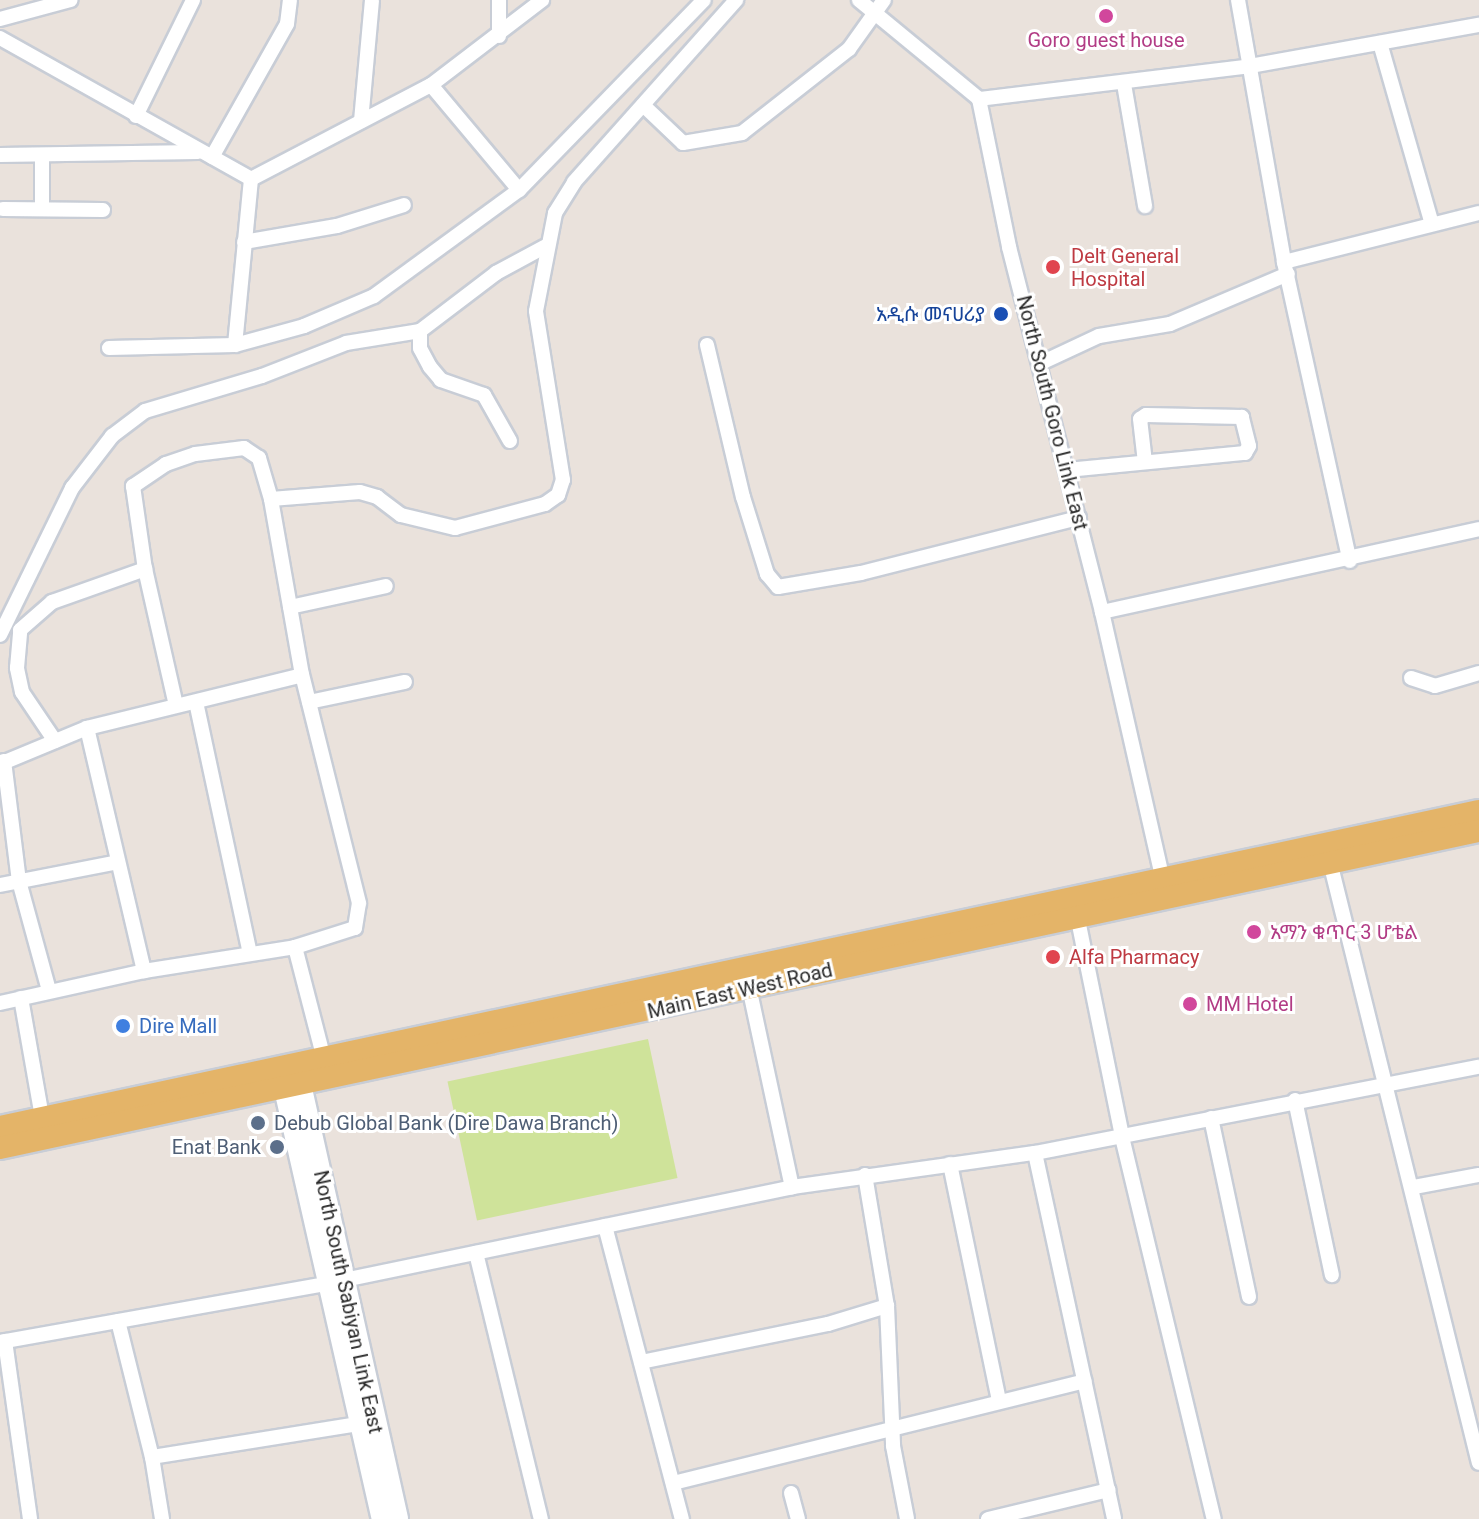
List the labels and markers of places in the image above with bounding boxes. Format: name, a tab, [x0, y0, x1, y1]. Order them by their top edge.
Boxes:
marker: Goro guest house	[1097, 7, 1115, 25]
place label: Goro guest house	[1027, 28, 1185, 52]
place label: Delt General Hospital	[1071, 244, 1179, 291]
marker: Delt General Hospital	[1042, 256, 1064, 278]
place label: አዲሱ መናሀሪያ	[876, 302, 985, 326]
marker: አዲሱ መናሀሪያ	[992, 305, 1010, 323]
place label: አማን ቁጥር 3 ሆቴል	[1270, 920, 1418, 944]
marker: አማን ቁጥር 3 ሆቴል	[1245, 923, 1263, 941]
place label: Alfa Pharmacy	[1069, 945, 1199, 969]
marker: Alfa Pharmacy	[1044, 948, 1062, 966]
place label: MM Hotel	[1206, 992, 1294, 1016]
marker: MM Hotel	[1181, 995, 1199, 1013]
place label: Dire Mall	[139, 1014, 217, 1038]
marker: Dire Mall	[114, 1017, 132, 1035]
place label: Debub Global Bank (Dire Dawa Branch)	[274, 1111, 619, 1135]
marker: Debub Global Bank (Dire Dawa Branch)	[249, 1114, 267, 1132]
place label: Enat Bank	[172, 1135, 261, 1159]
marker: Enat Bank	[268, 1138, 286, 1156]

